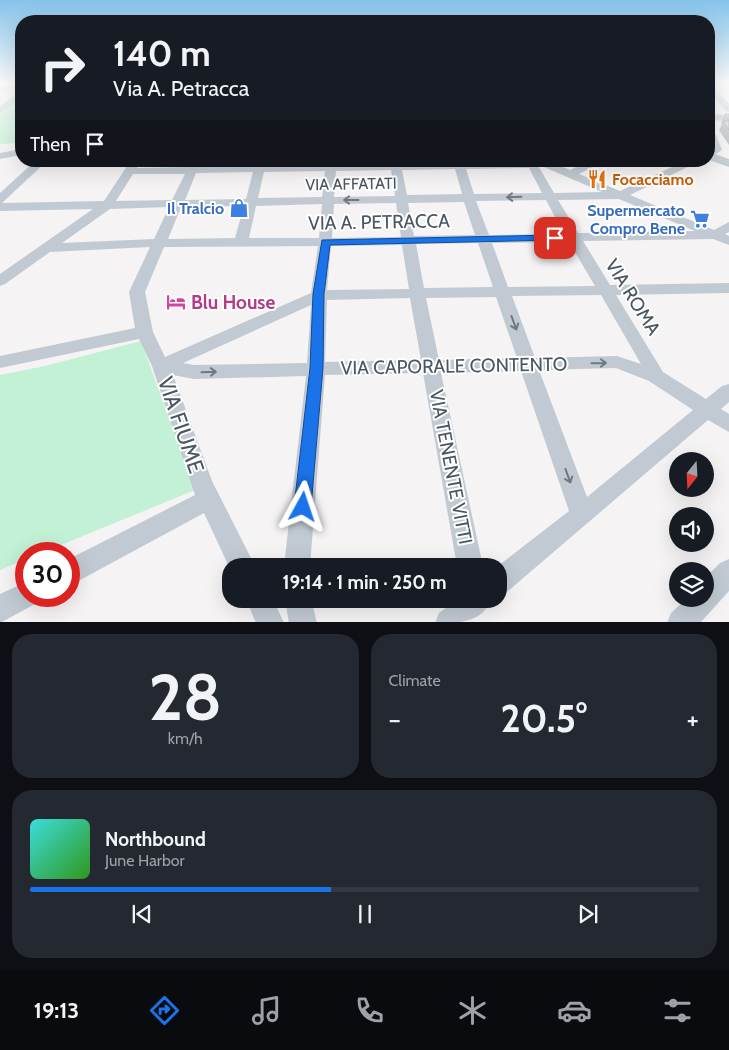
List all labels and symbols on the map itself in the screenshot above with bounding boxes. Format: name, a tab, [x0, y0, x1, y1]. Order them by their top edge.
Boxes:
restaurant icon: Focacciamo	[586, 168, 608, 190]
place label: Focacciamo	[612, 170, 694, 189]
street label: VIA AFFATATI	[305, 174, 397, 194]
one-way arrow	[506, 192, 522, 202]
one-way arrow	[344, 195, 360, 205]
shop icon: Il Tralcio	[228, 197, 250, 219]
place label: Il Tralcio	[167, 199, 224, 218]
place label: Supermercato Compro Bene	[587, 201, 685, 238]
supermarket icon: Supermercato Compro Bene	[689, 208, 711, 230]
street label: VIA A. PETRACCA	[308, 209, 450, 235]
pin	[534, 217, 576, 259]
street label: VIA ROMA	[601, 255, 666, 340]
hotel icon: Blu House	[165, 291, 187, 313]
place label: Blu House	[191, 291, 275, 314]
one-way arrow	[510, 315, 519, 330]
street label: VIA CAPORALE CONTENTO	[341, 353, 567, 379]
one-way arrow	[591, 358, 607, 368]
one-way arrow	[201, 367, 217, 376]
street label: VIA FIUME	[152, 373, 210, 477]
street label: VIA TENENTE VITTI	[425, 388, 477, 546]
north arrow	[669, 452, 714, 498]
one-way arrow	[564, 468, 574, 484]
position arrow	[276, 480, 328, 532]
speed limit sign: 30	[15, 542, 80, 607]

